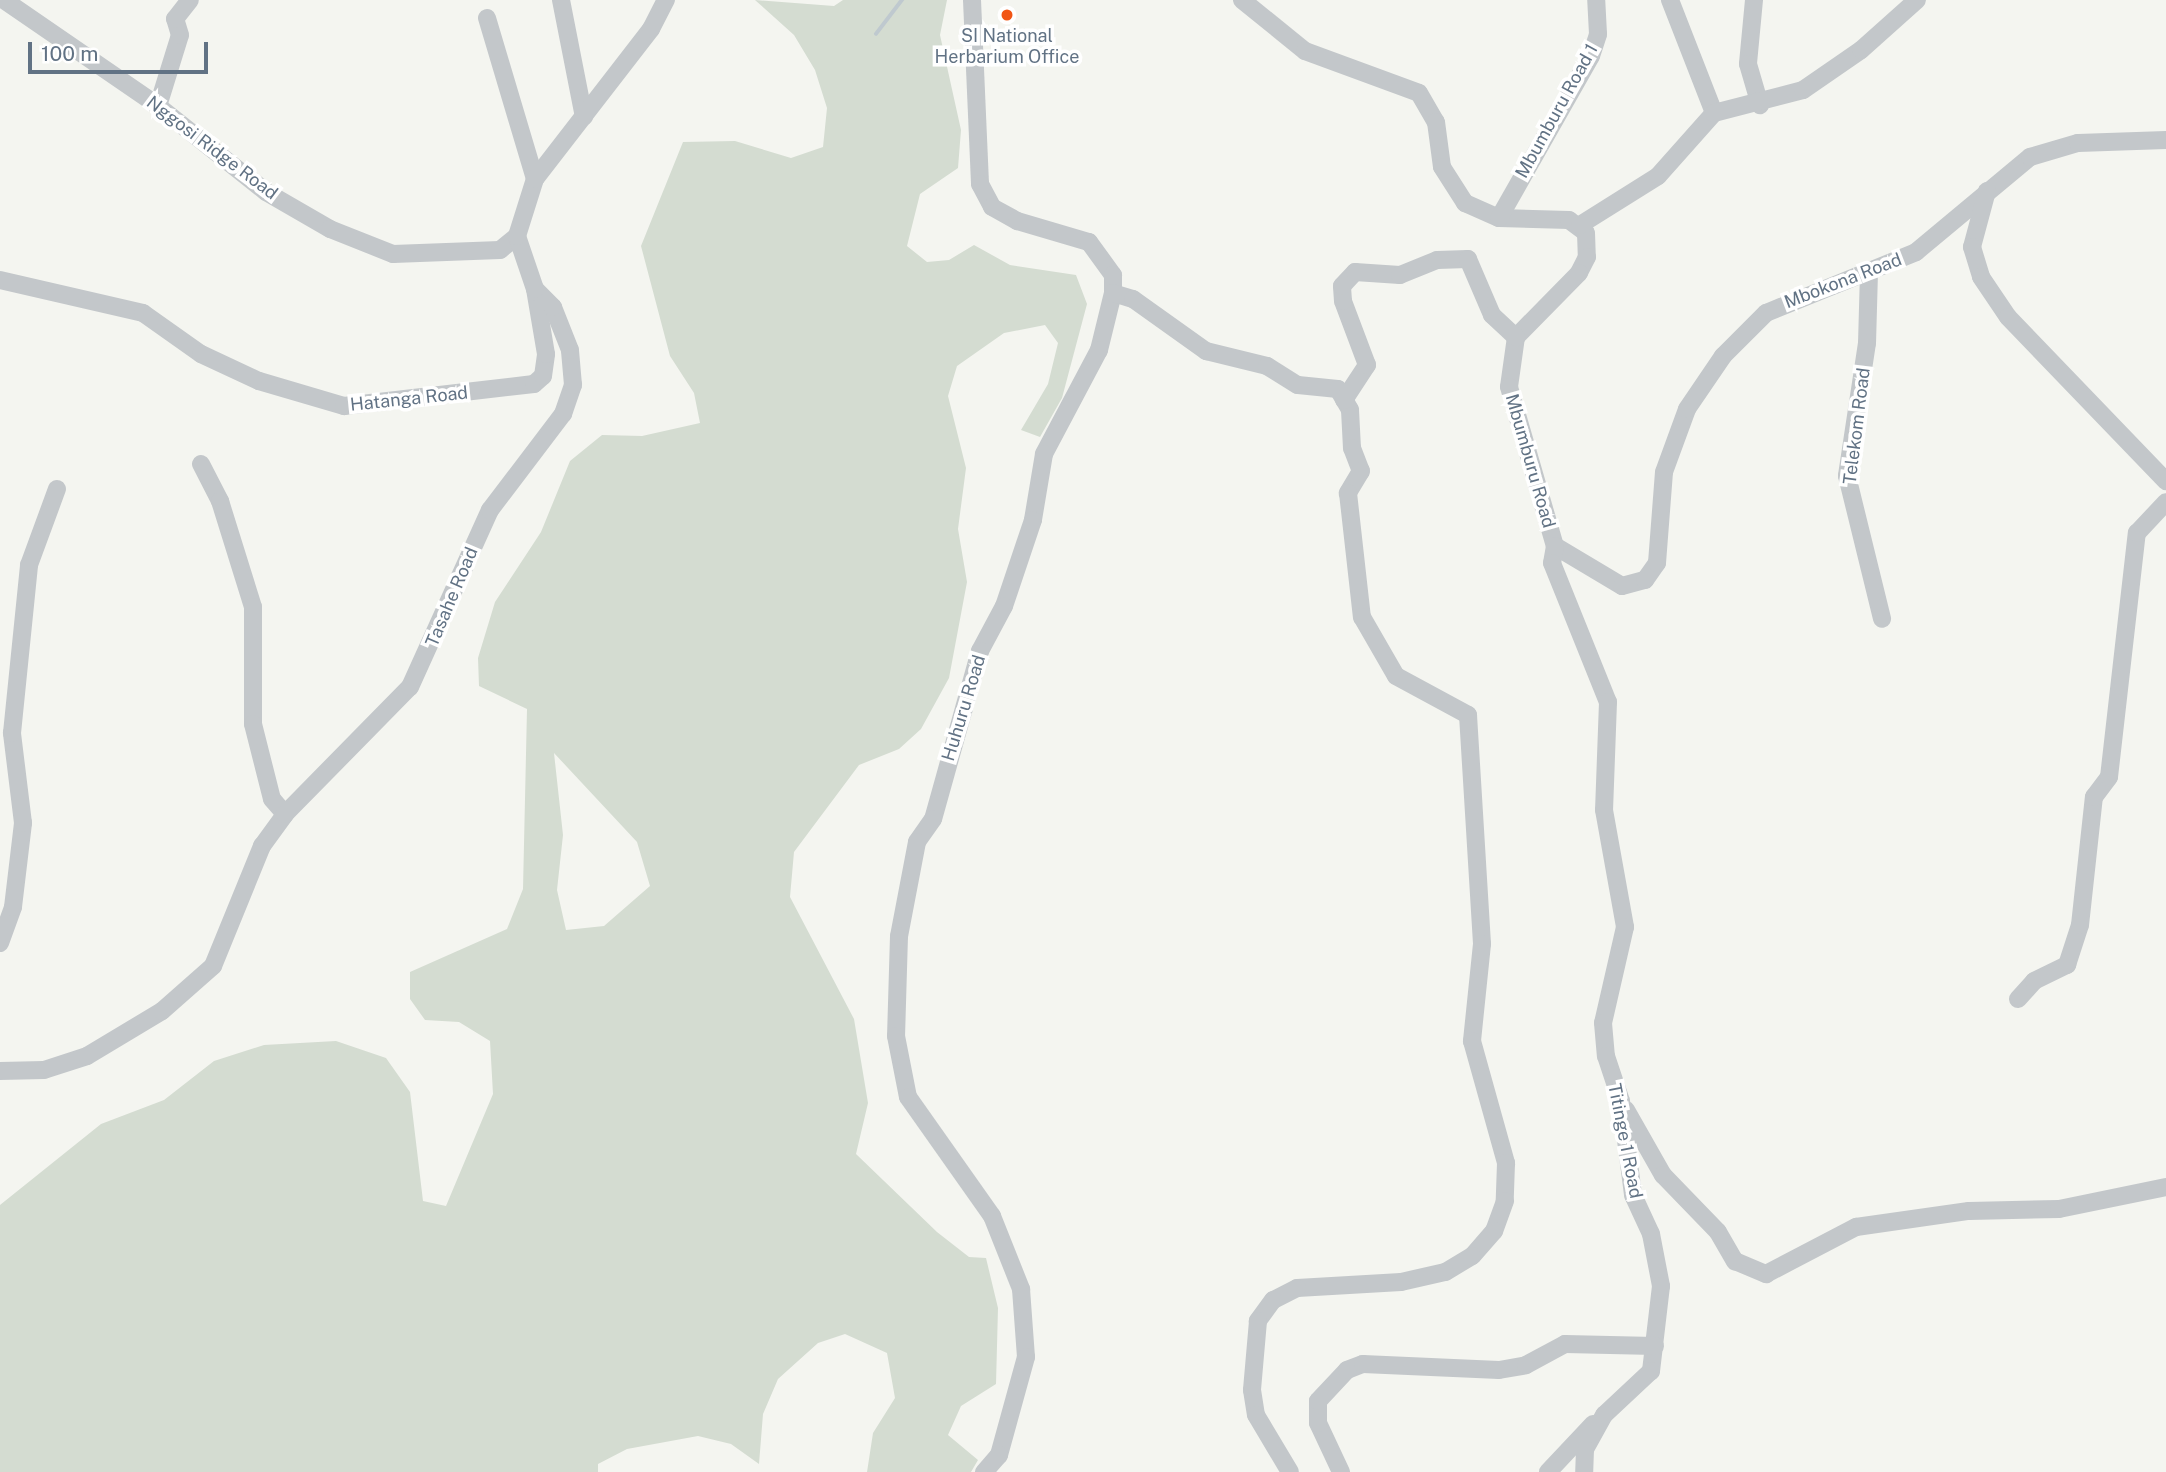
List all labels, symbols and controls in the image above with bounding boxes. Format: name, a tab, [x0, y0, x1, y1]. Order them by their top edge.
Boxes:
marker: SI National Herbarium Office	[999, 7, 1015, 23]
place label: SI National Herbarium Office	[935, 26, 1079, 68]
scale bar	[32, 28, 212, 72]
street label: Mbumburu Road 1	[1511, 40, 1603, 182]
text: 100 m	[41, 41, 98, 66]
street label: Nggosi Ridge Road	[142, 92, 282, 204]
street label: Mbokona Road	[1781, 249, 1905, 313]
street label: Telekom Road	[1839, 366, 1875, 486]
street label: Hatanga Road	[349, 382, 469, 416]
street label: Mbumburu Road	[1501, 391, 1559, 531]
street label: Tasahe Road	[421, 544, 483, 650]
street label: Huhuru Road	[938, 652, 990, 764]
street label: Titinge 1 Road	[1603, 1082, 1647, 1200]

